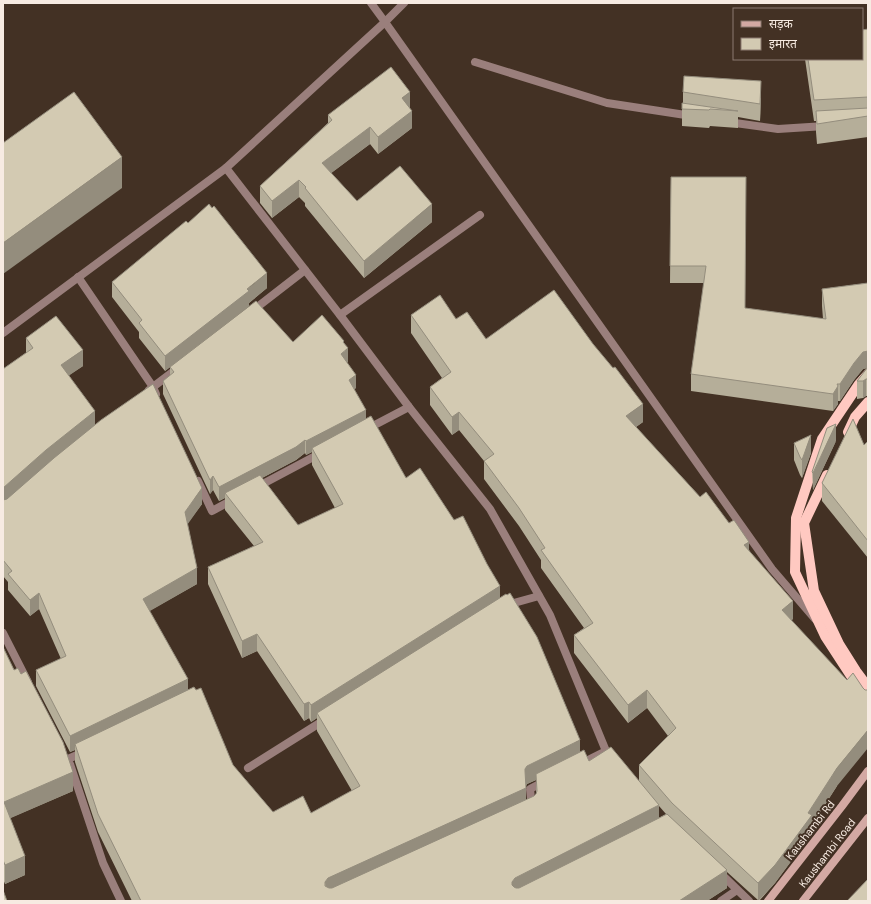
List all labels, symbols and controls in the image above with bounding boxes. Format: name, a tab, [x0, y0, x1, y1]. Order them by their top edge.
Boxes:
legend	[733, 8, 863, 60]
text: सड़क	[769, 16, 794, 32]
text: इमारत	[769, 36, 798, 52]
street label: Kaushambi Rd	[782, 797, 838, 863]
street label: Kaushambi Road	[796, 815, 858, 890]

